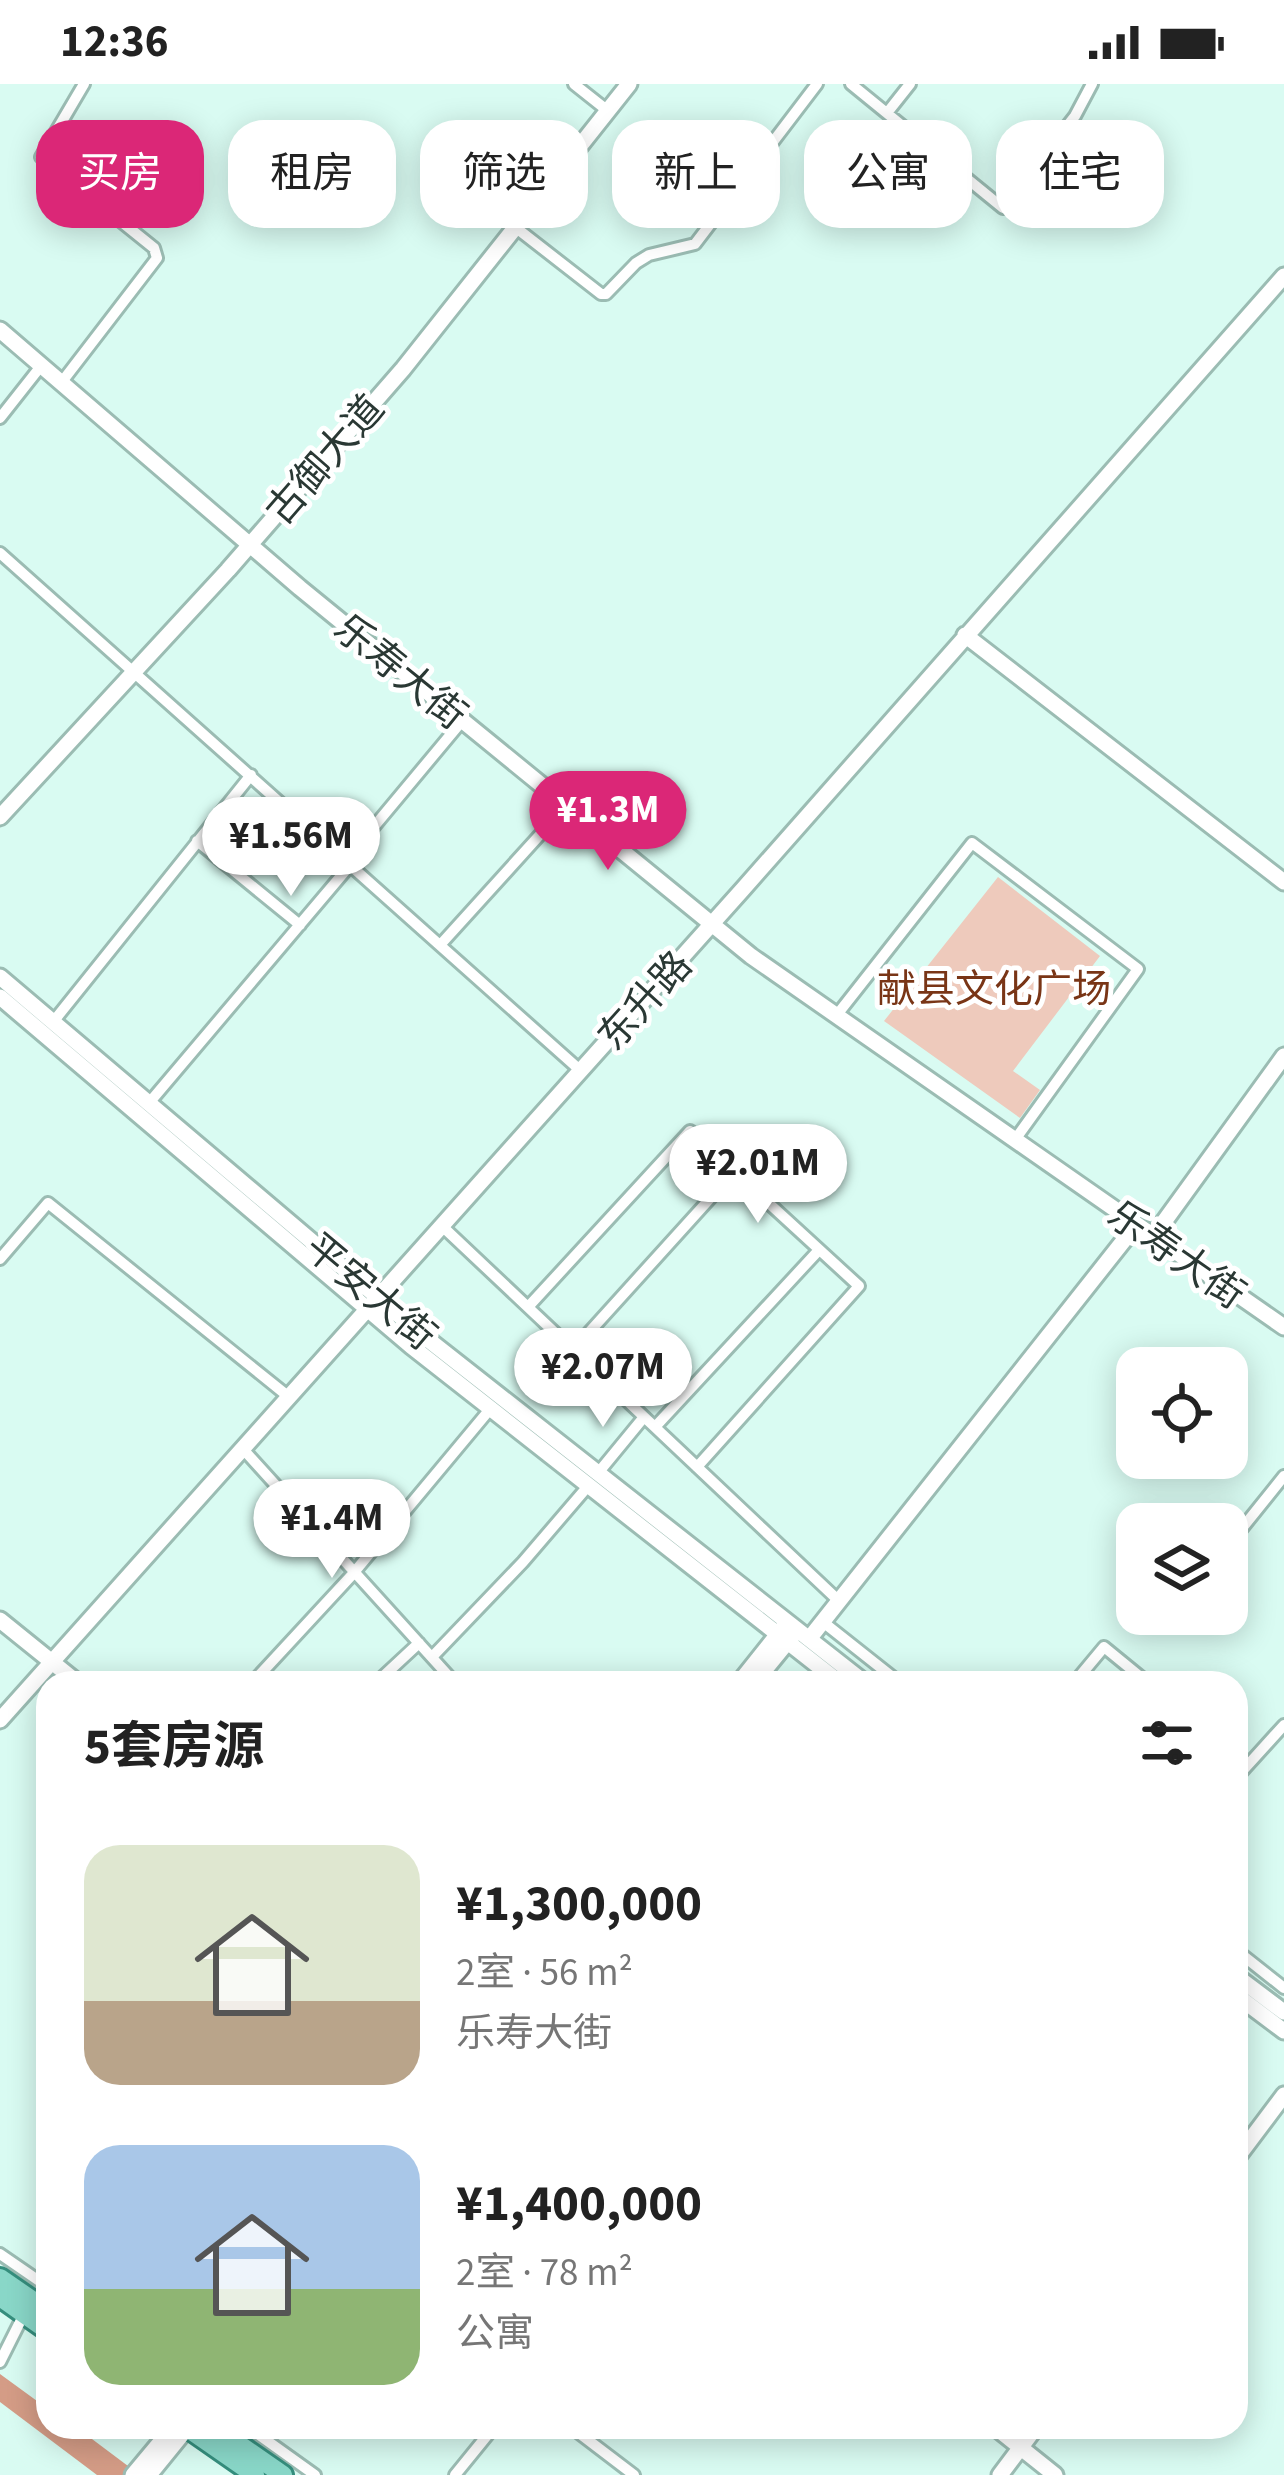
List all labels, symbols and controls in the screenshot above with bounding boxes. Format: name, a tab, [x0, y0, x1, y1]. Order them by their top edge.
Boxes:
text: 12:36	[60, 10, 169, 74]
chip: 买房	[36, 120, 204, 228]
chip: 租房	[228, 120, 396, 228]
chip: 筛选	[420, 120, 588, 228]
chip: 新上	[612, 120, 780, 228]
chip: 公寓	[804, 120, 972, 228]
chip: 住宅	[996, 120, 1164, 228]
street label: 古御大道	[253, 383, 398, 538]
street label: 乐寿大街	[321, 602, 478, 743]
pin: ¥1.3M	[524, 771, 692, 873]
text: ¥1.3M	[556, 782, 660, 838]
pin: ¥1.56M	[193, 797, 389, 899]
text: ¥1.56M	[229, 808, 353, 864]
street label: 东升路	[586, 939, 705, 1064]
park label: 献县文化广场	[877, 962, 1111, 1018]
pin: ¥2.01M	[660, 1124, 856, 1226]
text: ¥2.01M	[696, 1135, 820, 1191]
street label: 乐寿大街	[1096, 1188, 1256, 1323]
street label: 平安大街	[292, 1221, 447, 1364]
pin: ¥2.07M	[505, 1328, 701, 1430]
text: ¥2.07M	[541, 1339, 665, 1395]
map controls	[1116, 1347, 1248, 1635]
button: locate	[1116, 1347, 1248, 1479]
pin: ¥1.4M	[248, 1479, 416, 1581]
text: ¥1.4M	[280, 1490, 384, 1546]
button: layers	[1116, 1503, 1248, 1635]
icon: filters	[1134, 1710, 1200, 1776]
text: 5套房源	[84, 1711, 264, 1783]
text: ¥1,300,000	[456, 1868, 702, 1940]
icon: home	[180, 1893, 324, 2037]
text: 2室 · 56 m²	[456, 1945, 633, 2001]
text: 乐寿大街	[456, 2006, 612, 2062]
text: ¥1,400,000	[456, 2168, 702, 2240]
icon: home	[180, 2193, 324, 2337]
text: 2室 · 78 m²	[456, 2245, 633, 2301]
text: 公寓	[456, 2306, 534, 2362]

